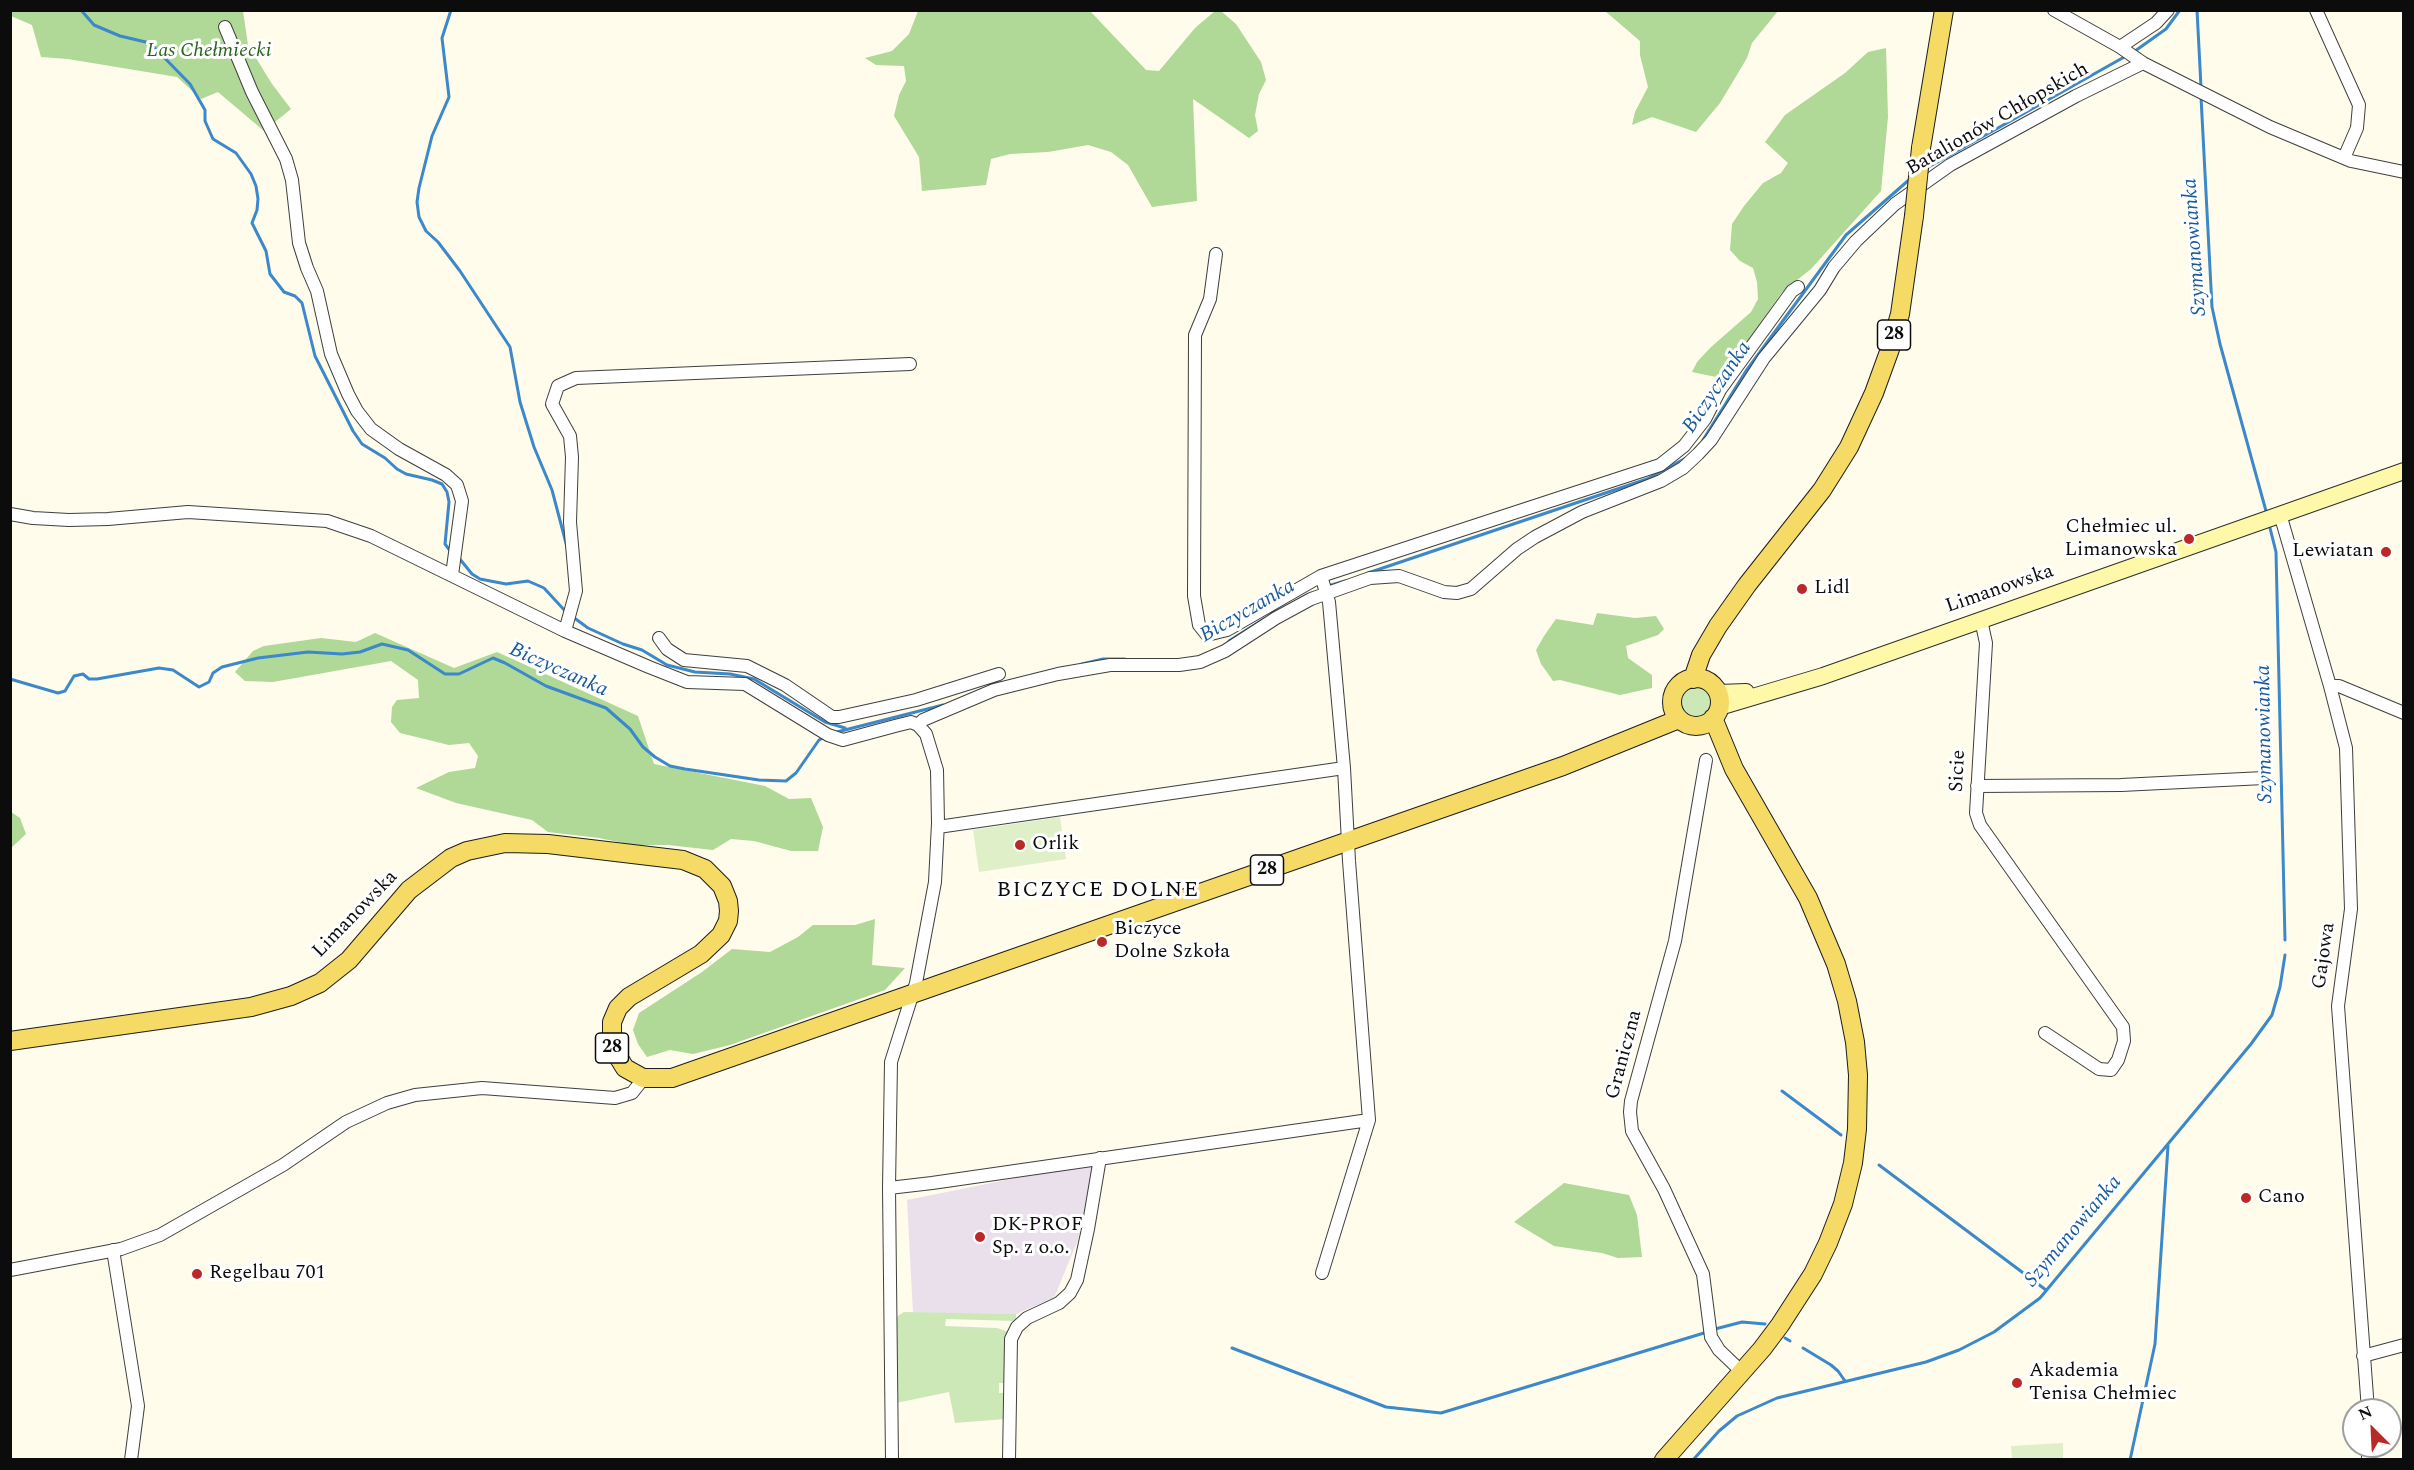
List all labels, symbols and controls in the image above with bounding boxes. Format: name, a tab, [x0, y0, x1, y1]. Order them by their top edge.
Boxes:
park label: Las Chełmiecki	[147, 40, 271, 64]
street label: Batalionów Chłopskich	[1903, 58, 2093, 182]
water label: Szymanowianka	[2179, 177, 2213, 317]
road number: 28	[1878, 320, 1910, 350]
water label: Biczyczanka	[1678, 337, 1758, 439]
place label: Chełmiec ul. Limanowska	[2064, 516, 2177, 563]
marker: Chełmiec ul. Limanowska	[2182, 532, 2196, 546]
place label: Lewiatan	[2292, 540, 2374, 564]
marker: Lewiatan	[2379, 545, 2393, 559]
street label: Limanowska	[1943, 560, 2057, 620]
water label: Biczyczanka	[1196, 575, 1300, 649]
place label: Lidl	[1814, 577, 1850, 601]
marker: Lidl	[1795, 582, 1809, 596]
water label: Biczyczanka	[505, 638, 611, 704]
water label: Szymanowianka	[2252, 665, 2280, 803]
street label: Sicie	[1946, 749, 1972, 793]
place label: Orlik	[1032, 833, 1079, 857]
marker: Orlik	[1013, 838, 1027, 852]
road number: 28	[1250, 855, 1284, 885]
street label: Limanowska	[308, 866, 404, 964]
district label: BICZYCE DOLNE	[996, 879, 1200, 905]
place label: Biczyce Dolne Szkoła	[1114, 918, 1230, 965]
street label: Gajowa	[2308, 921, 2342, 991]
marker: Biczyce Dolne Szkoła	[1095, 935, 1109, 949]
street label: Graniczna	[1602, 1008, 1648, 1102]
road number: 28	[596, 1033, 628, 1063]
water label: Szymanowianka	[2020, 1171, 2128, 1293]
place label: Cano	[2258, 1186, 2305, 1210]
marker: Cano	[2239, 1191, 2253, 1205]
place label: DK-PROF Sp. z o.o.	[992, 1214, 1083, 1261]
marker: DK-PROF Sp. z o.o.	[973, 1230, 987, 1244]
place label: Regelbau 701	[209, 1262, 325, 1286]
marker: Regelbau 701	[190, 1267, 204, 1281]
place label: Akademia Tenisa Chełmiec	[2029, 1360, 2177, 1407]
marker: Akademia Tenisa Chełmiec	[2010, 1376, 2024, 1390]
north arrow	[2342, 1398, 2402, 1458]
text: N	[2355, 1400, 2376, 1427]

